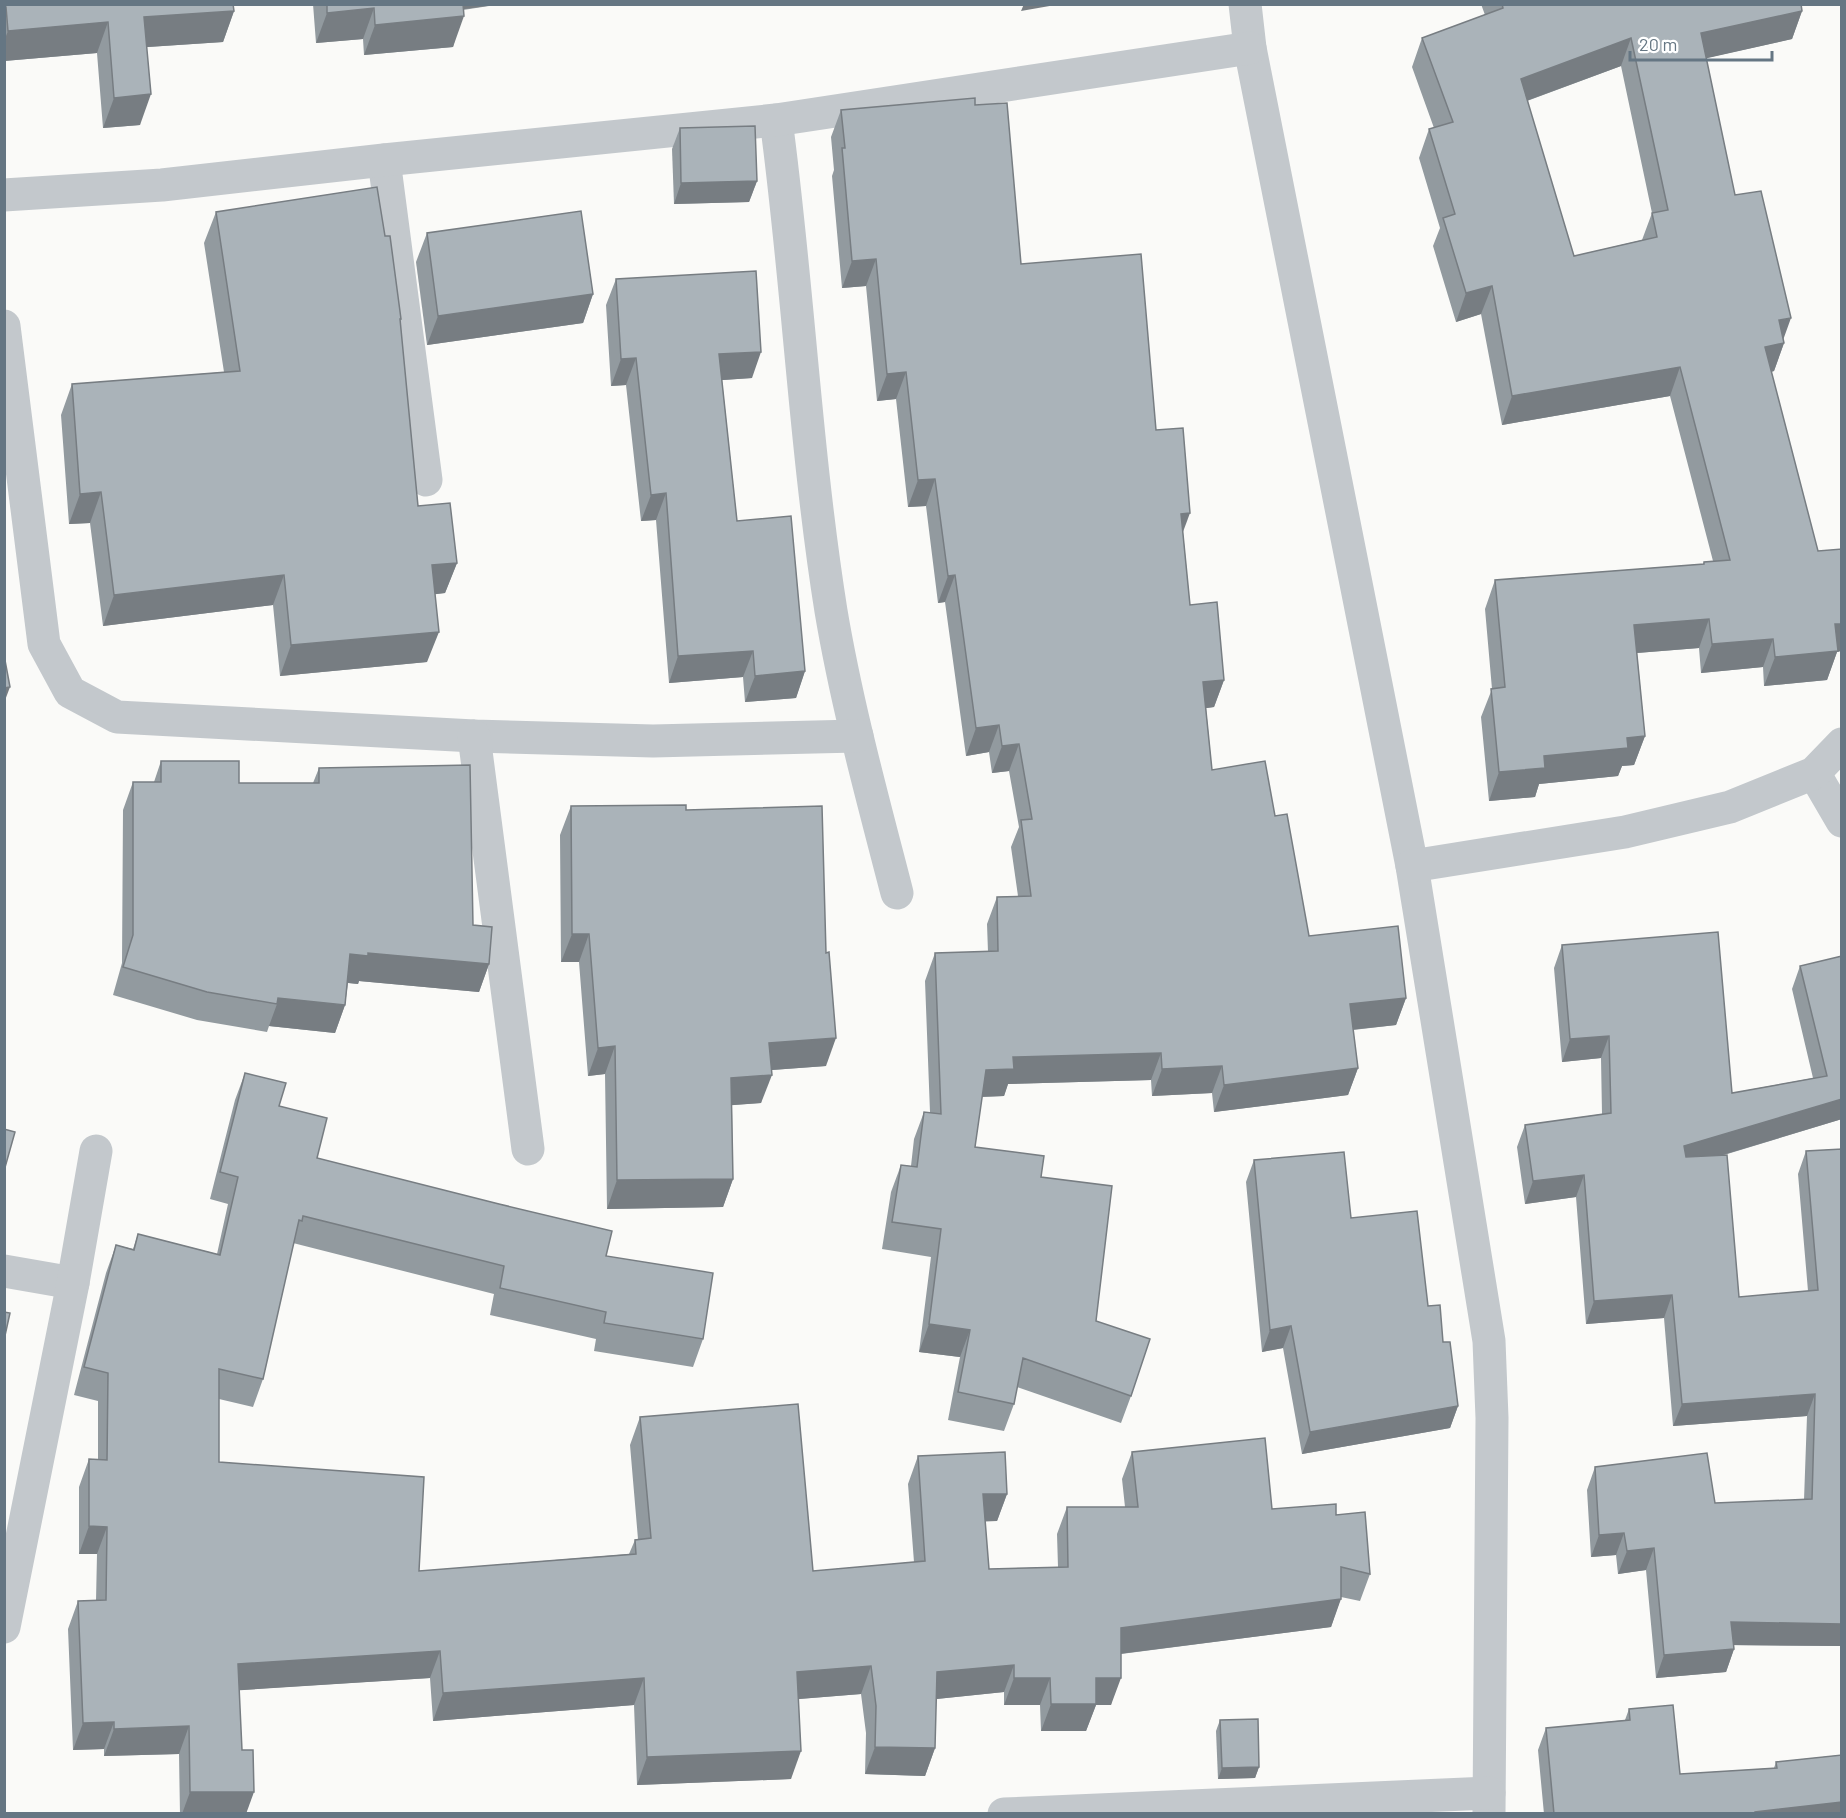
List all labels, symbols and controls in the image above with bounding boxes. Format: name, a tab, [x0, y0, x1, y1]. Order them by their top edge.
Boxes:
scale bar	[1630, 24, 1772, 62]
text: 20 m	[1639, 33, 1677, 55]

